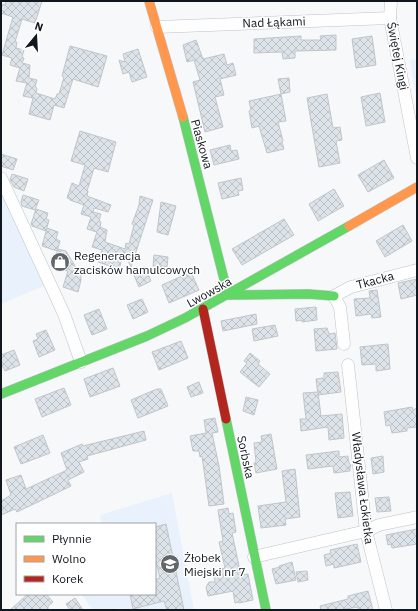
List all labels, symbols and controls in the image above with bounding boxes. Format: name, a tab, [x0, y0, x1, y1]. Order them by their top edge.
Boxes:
street label: Nad Łąkami	[242, 13, 306, 31]
north arrow	[16, 16, 56, 56]
text: N	[33, 19, 45, 34]
street label: Świętej Kingi	[384, 21, 412, 91]
street label: Piaskowa	[188, 118, 216, 171]
place label: Regeneracja zacisków hamulcowych	[74, 248, 200, 277]
shop icon: Regeneracja zacisków hamulcowych	[49, 251, 71, 273]
street label: Tkacka	[355, 268, 396, 292]
street label: Lwowska	[184, 273, 235, 310]
street label: Władysława Łokietka	[349, 431, 377, 545]
street label: Sorbska	[234, 434, 258, 480]
legend	[16, 523, 156, 595]
text: Płynnie	[52, 531, 92, 546]
place label: Żłobek Miejski nr 7	[184, 550, 246, 579]
text: Wolno	[52, 551, 86, 566]
school or university icon: Żłobek Miejski nr 7	[159, 553, 181, 575]
text: Korek	[52, 571, 84, 586]

